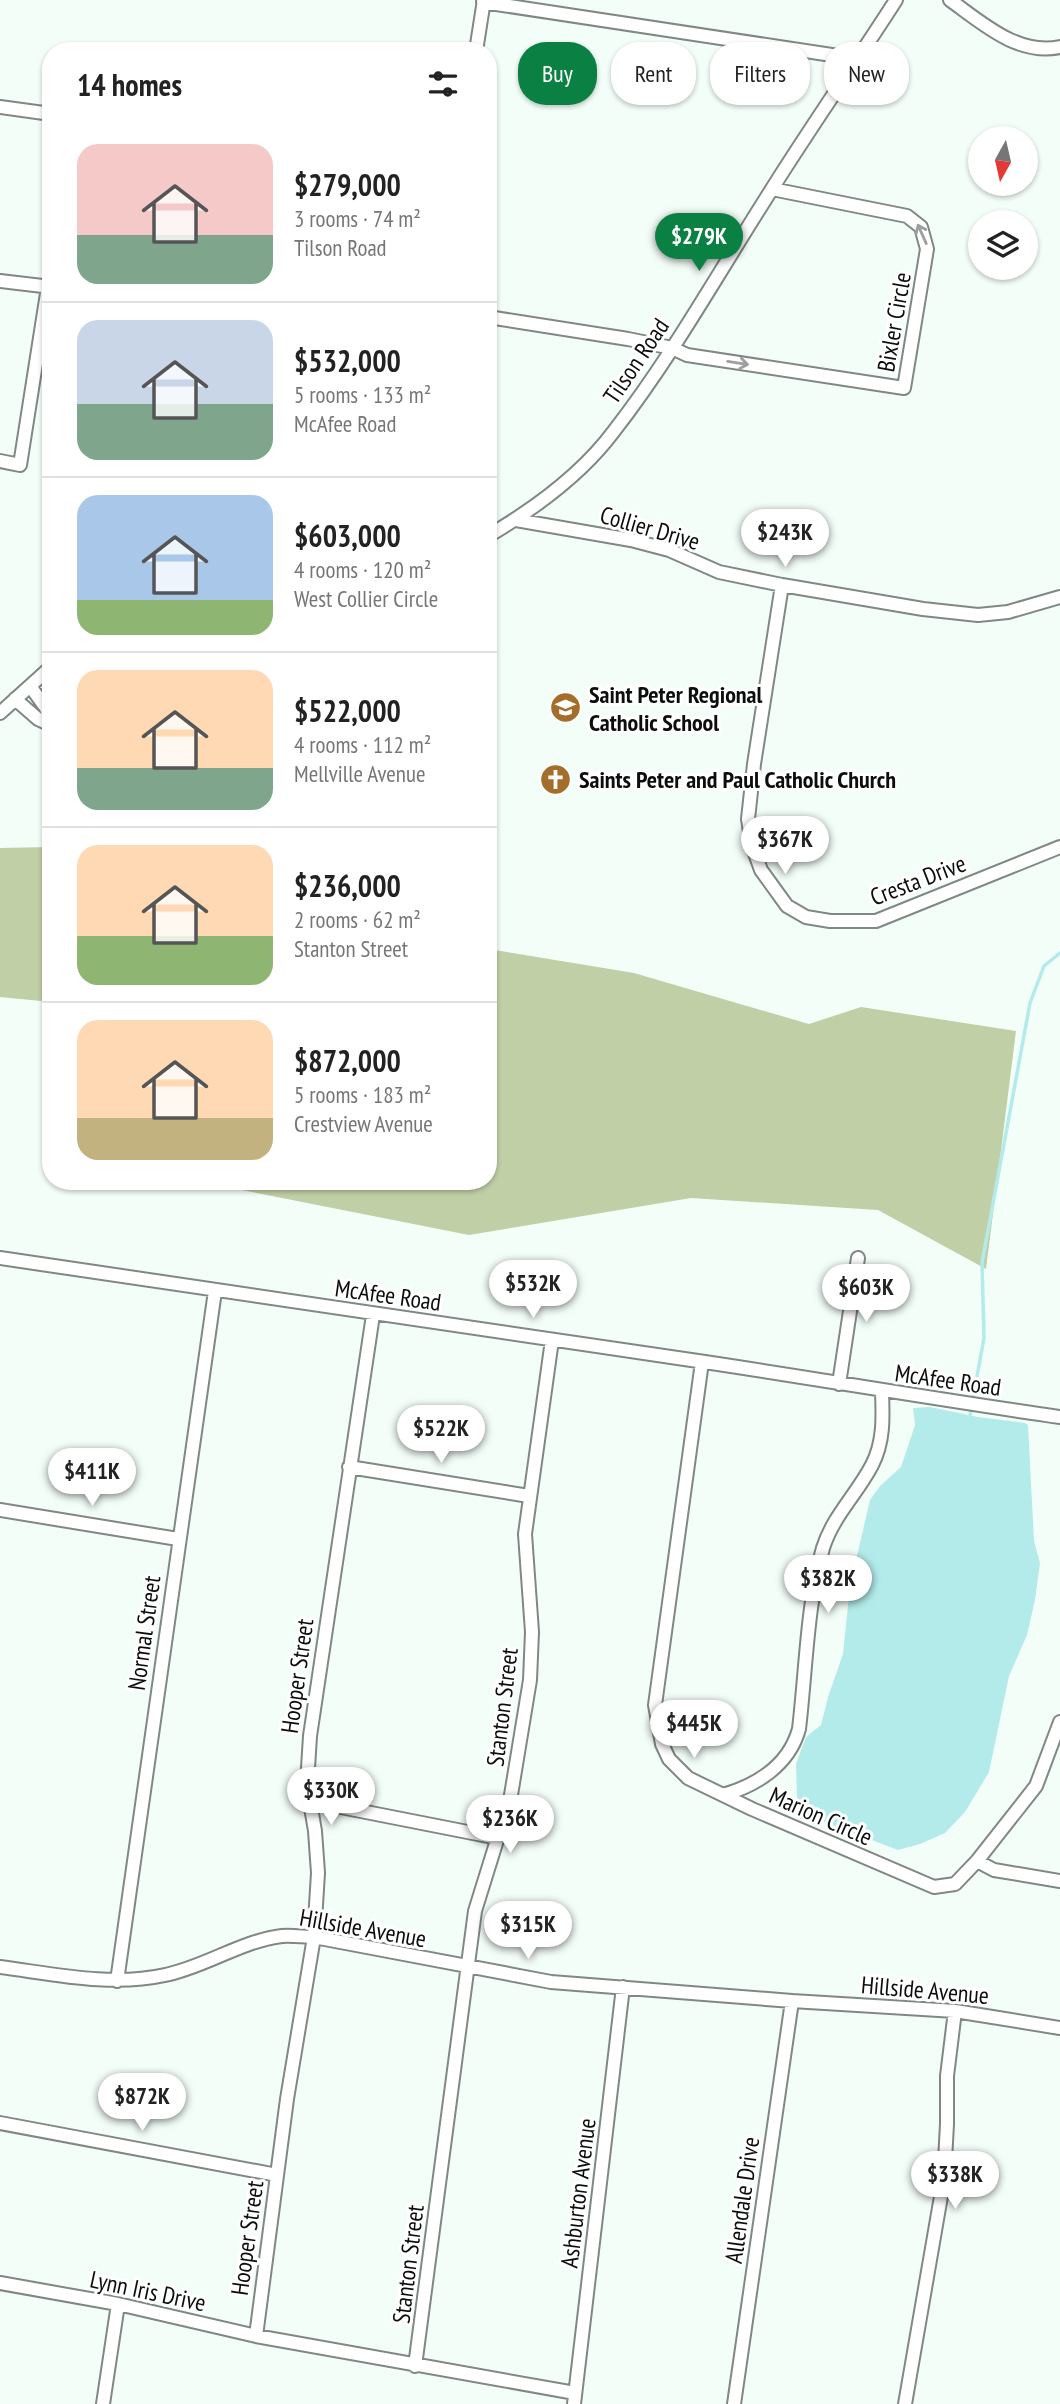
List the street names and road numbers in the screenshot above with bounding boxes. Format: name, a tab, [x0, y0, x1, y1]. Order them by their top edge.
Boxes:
street label: Bixler Circle	[870, 270, 918, 374]
street label: Tilson Road	[596, 312, 676, 410]
street label: Collier Drive	[597, 499, 703, 557]
street label: Cresta Drive	[866, 848, 970, 912]
street label: McAfee Road	[333, 1272, 443, 1318]
street label: McAfee Road	[893, 1357, 1003, 1403]
street label: Normal Street	[121, 1573, 167, 1692]
street label: Hooper Street	[274, 1616, 320, 1735]
street label: Stanton Street	[479, 1646, 525, 1768]
street label: Marion Circle	[765, 1780, 877, 1852]
street label: Hillside Avenue	[297, 1902, 429, 1954]
street label: Hillside Avenue	[860, 1969, 990, 2011]
street label: Ashburton Avenue	[553, 2116, 603, 2270]
street label: Allendale Drive	[718, 2135, 766, 2265]
street label: Hooper Street	[224, 2178, 270, 2297]
street label: Stanton Street	[385, 2203, 431, 2325]
street label: Lynn Iris Drive	[87, 2264, 209, 2318]

